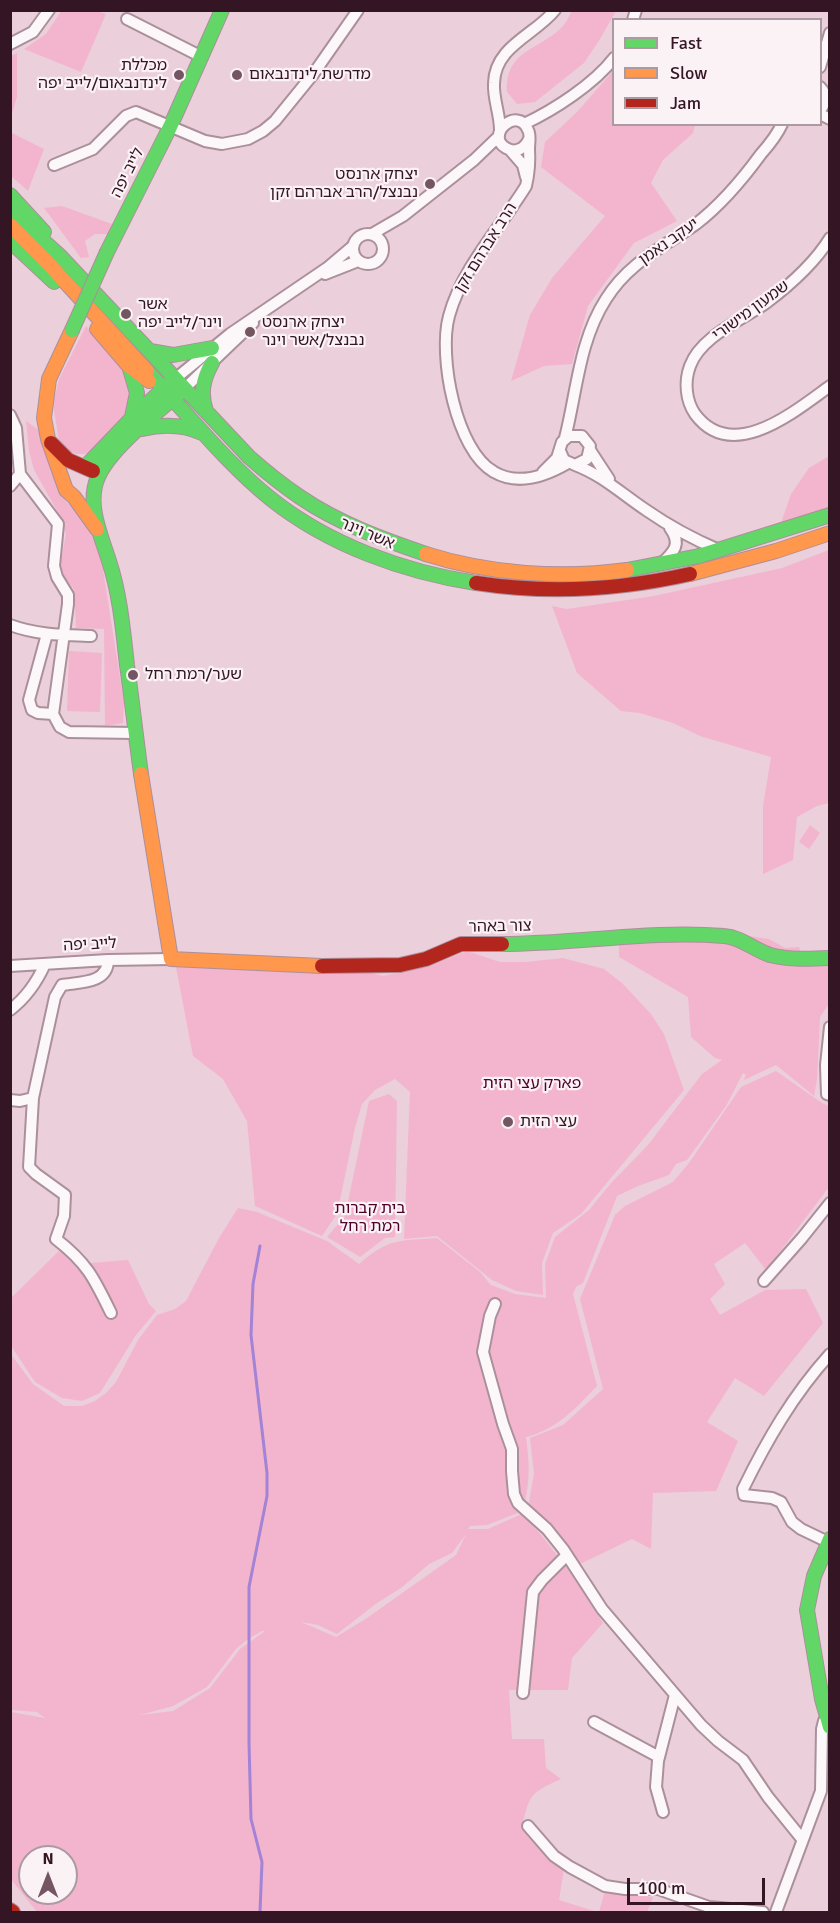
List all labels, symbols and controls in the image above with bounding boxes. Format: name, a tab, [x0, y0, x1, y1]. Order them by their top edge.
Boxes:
legend	[612, 18, 822, 126]
text: Fast	[670, 32, 702, 54]
place label: מכללת לינדנבאום/לייב יפה	[38, 56, 167, 94]
text: Slow	[670, 62, 707, 84]
place label: מדרשת לינדנבאום	[249, 65, 371, 85]
marker: מכללת לינדנבאום/לייב יפה	[172, 68, 186, 82]
marker: מדרשת לינדנבאום	[230, 68, 244, 82]
text: Jam	[670, 92, 701, 114]
street label: לייב יפה	[107, 145, 149, 201]
place label: יצחק ארנסט נבנצל/הרב אברהם זקן	[270, 165, 418, 203]
marker: יצחק ארנסט נבנצל/הרב אברהם זקן	[423, 177, 437, 191]
street label: הרב אברהם זקן	[451, 199, 521, 297]
street label: יעקב נאמן	[635, 214, 703, 270]
street label: שמעון מישורי	[709, 277, 793, 345]
place label: אשר וינר/לייב יפה	[138, 295, 222, 333]
marker: אשר וינר/לייב יפה	[119, 307, 133, 321]
place label: יצחק ארנסט נבנצל/אשר וינר	[262, 313, 364, 351]
marker: יצחק ארנסט נבנצל/אשר וינר	[243, 325, 257, 339]
street label: אשר וינר	[337, 514, 397, 554]
place label: שער/רמת רחל	[145, 665, 242, 685]
marker: שער/רמת רחל	[126, 668, 140, 682]
street label: צור באהר	[468, 917, 532, 937]
street label: לייב יפה	[63, 934, 117, 956]
park label: פארק עצי הזית	[483, 1074, 581, 1094]
place label: עצי הזית	[520, 1112, 577, 1132]
marker: עצי הזית	[501, 1115, 515, 1129]
park label: בית קברות רמת רחל	[335, 1199, 405, 1237]
north arrow	[18, 1845, 78, 1905]
text: N	[42, 1849, 54, 1869]
scale bar	[630, 1866, 768, 1904]
text: 100 m	[638, 1877, 685, 1899]

